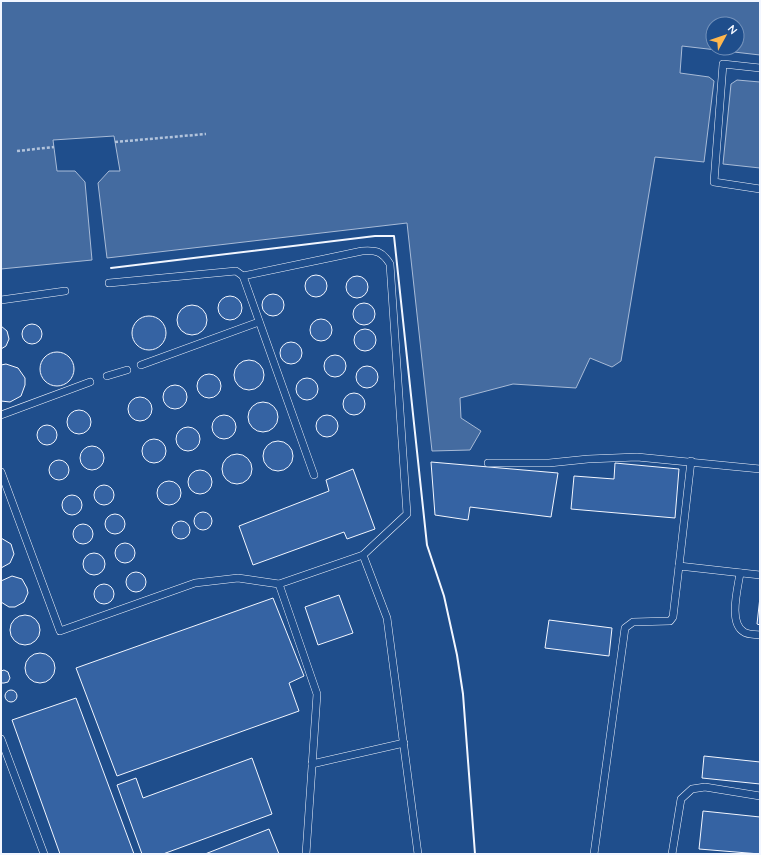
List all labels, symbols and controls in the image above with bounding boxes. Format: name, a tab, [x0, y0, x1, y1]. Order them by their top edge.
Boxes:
north arrow	[705, 16, 745, 56]
text: N	[725, 22, 741, 37]

